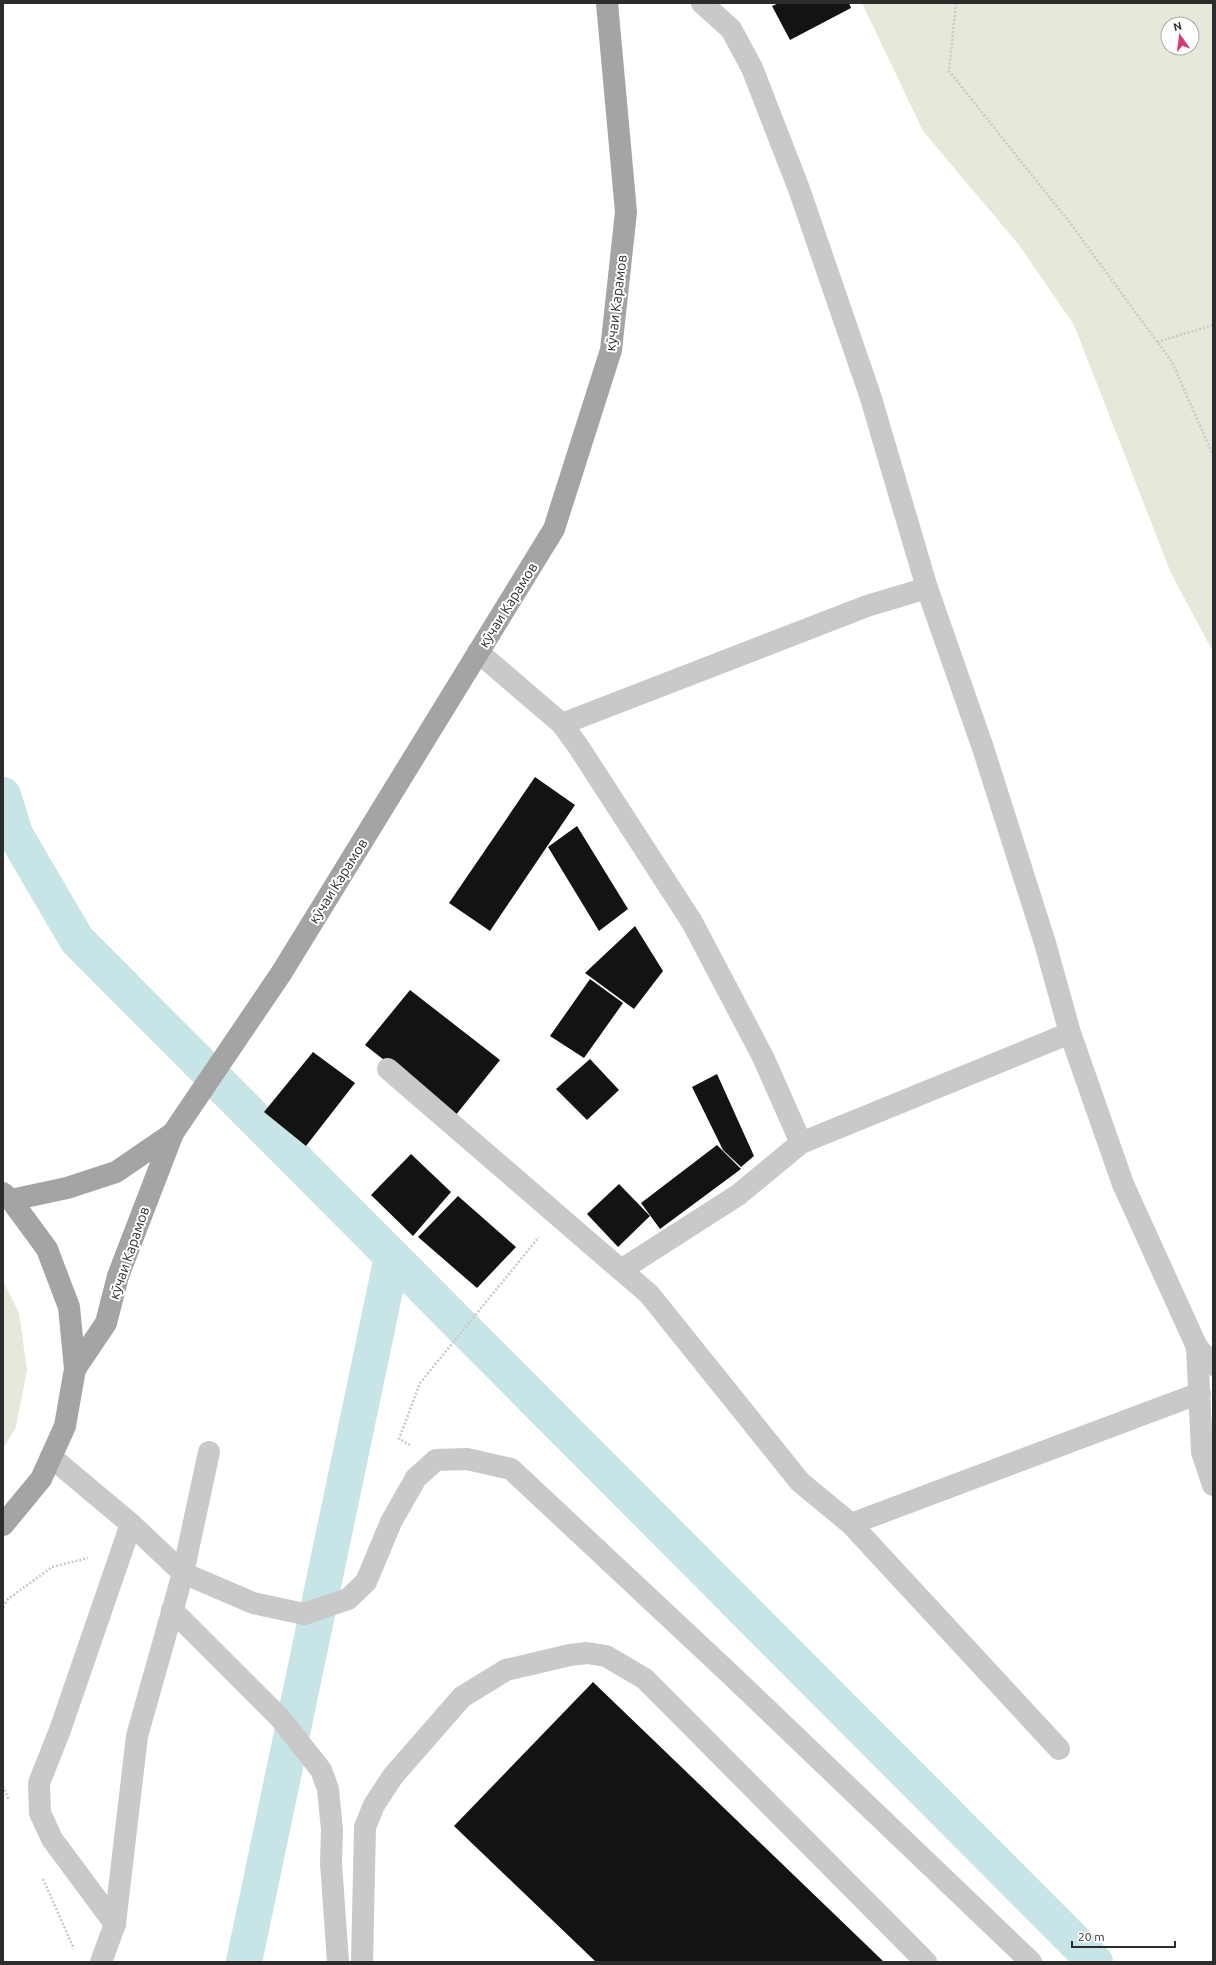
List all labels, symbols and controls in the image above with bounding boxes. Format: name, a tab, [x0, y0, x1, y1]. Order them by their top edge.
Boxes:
north arrow	[1160, 16, 1200, 56]
text: N	[1172, 19, 1183, 33]
street label: кӯчаи Карамов	[602, 254, 630, 352]
street label: кӯчаи Карамов	[475, 560, 541, 650]
street label: кӯчаи Карамов	[305, 836, 371, 926]
street label: кӯчаи Карамов	[106, 1204, 152, 1302]
scale bar	[1072, 1923, 1175, 1949]
text: 20 m	[1078, 1930, 1105, 1943]

